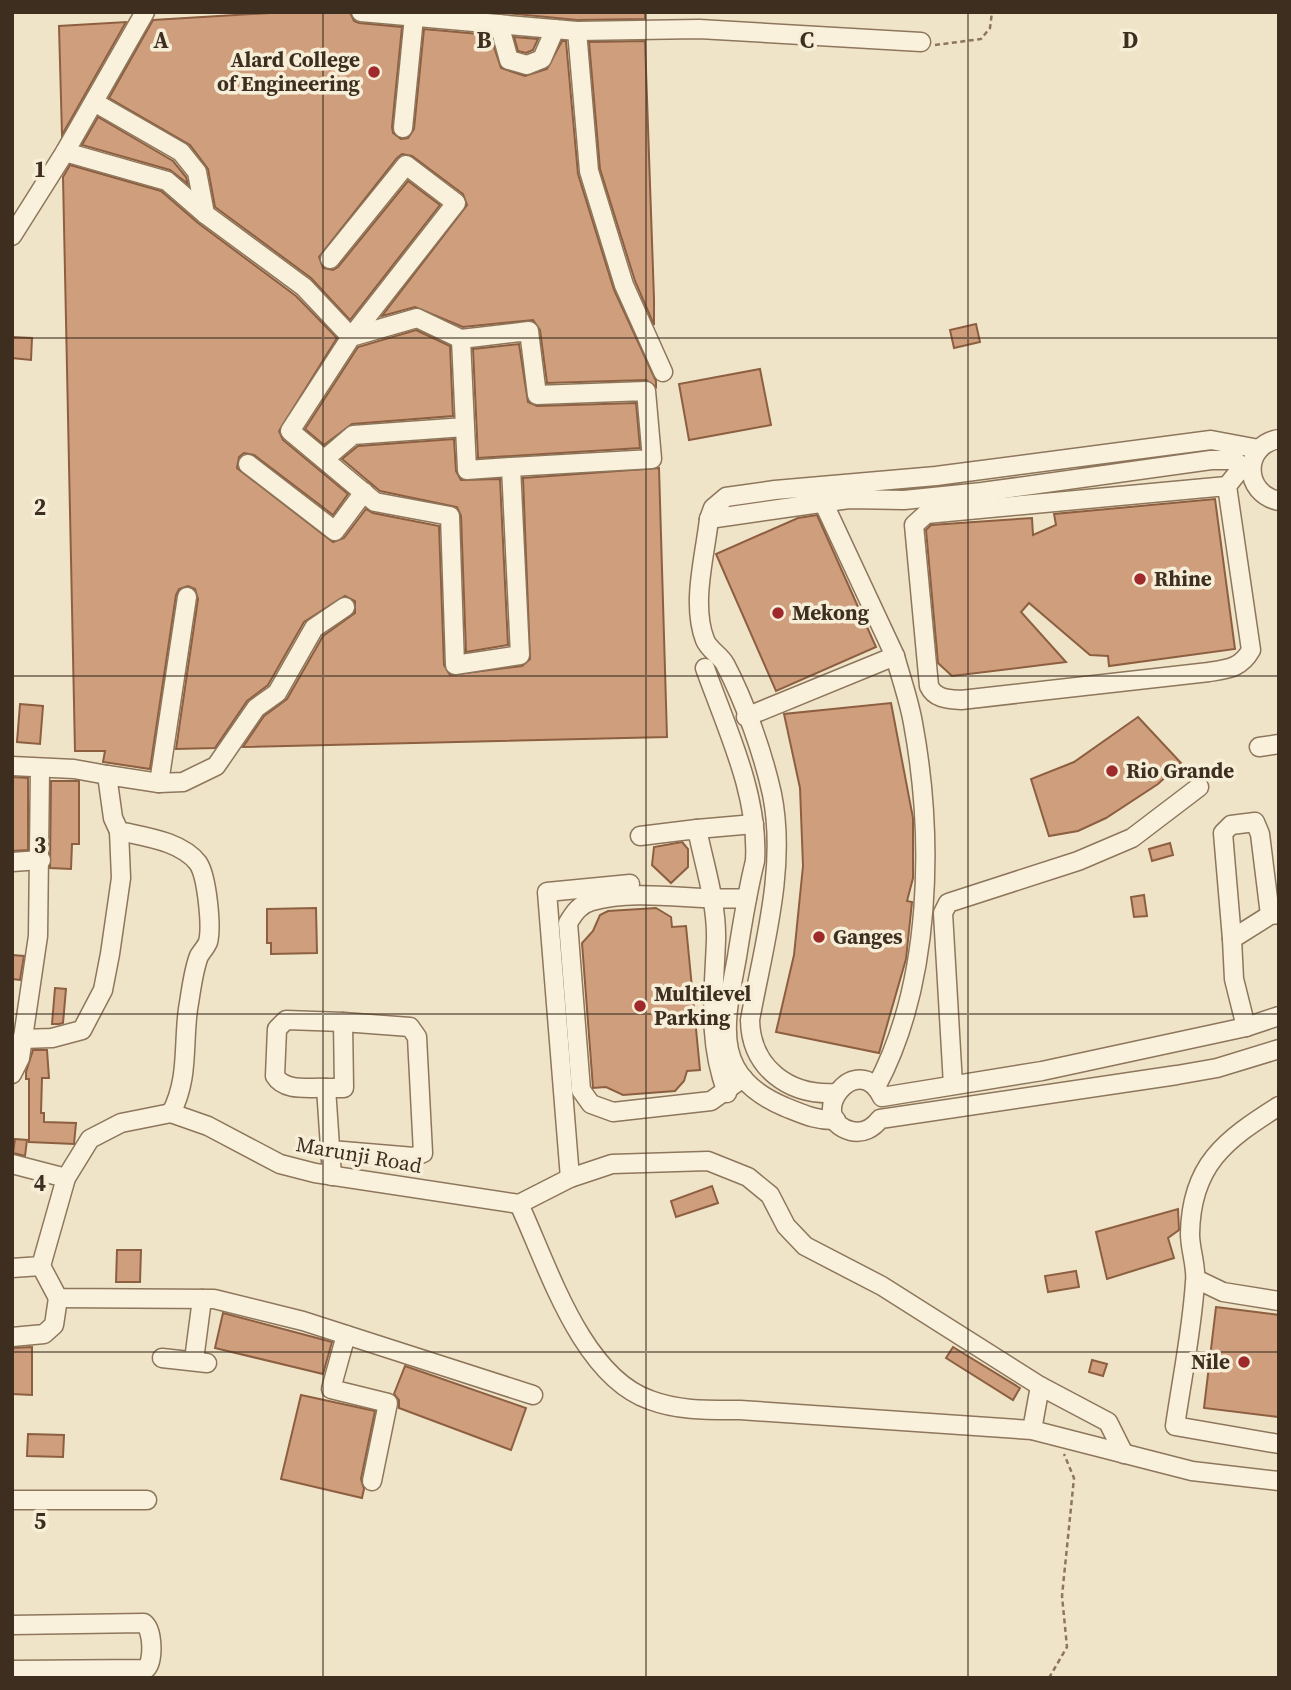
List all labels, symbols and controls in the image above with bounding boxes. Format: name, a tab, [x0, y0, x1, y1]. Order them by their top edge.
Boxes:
text: A	[153, 24, 169, 56]
text: B	[477, 24, 492, 56]
text: C	[800, 24, 814, 56]
text: D	[1122, 24, 1138, 56]
place label: Alard College of Engineering	[217, 45, 361, 98]
marker: Alard College of Engineering	[366, 64, 382, 80]
text: 1	[34, 153, 46, 185]
text: 2	[34, 491, 46, 523]
place label: Rhine	[1154, 564, 1212, 593]
marker: Rhine	[1132, 571, 1148, 587]
place label: Mekong	[792, 598, 870, 627]
marker: Mekong	[770, 605, 786, 621]
place label: Rio Grande	[1126, 756, 1234, 785]
marker: Rio Grande	[1104, 763, 1120, 779]
text: 3	[34, 829, 46, 861]
place label: Ganges	[833, 922, 903, 951]
marker: Ganges	[811, 929, 827, 945]
place label: Multilevel Parking	[654, 979, 752, 1032]
marker: Multilevel Parking	[632, 998, 648, 1014]
street label: Marunji Road	[294, 1129, 424, 1180]
text: 4	[34, 1167, 46, 1199]
place label: Nile	[1191, 1347, 1230, 1376]
marker: Nile	[1236, 1354, 1252, 1370]
text: 5	[34, 1505, 46, 1537]

